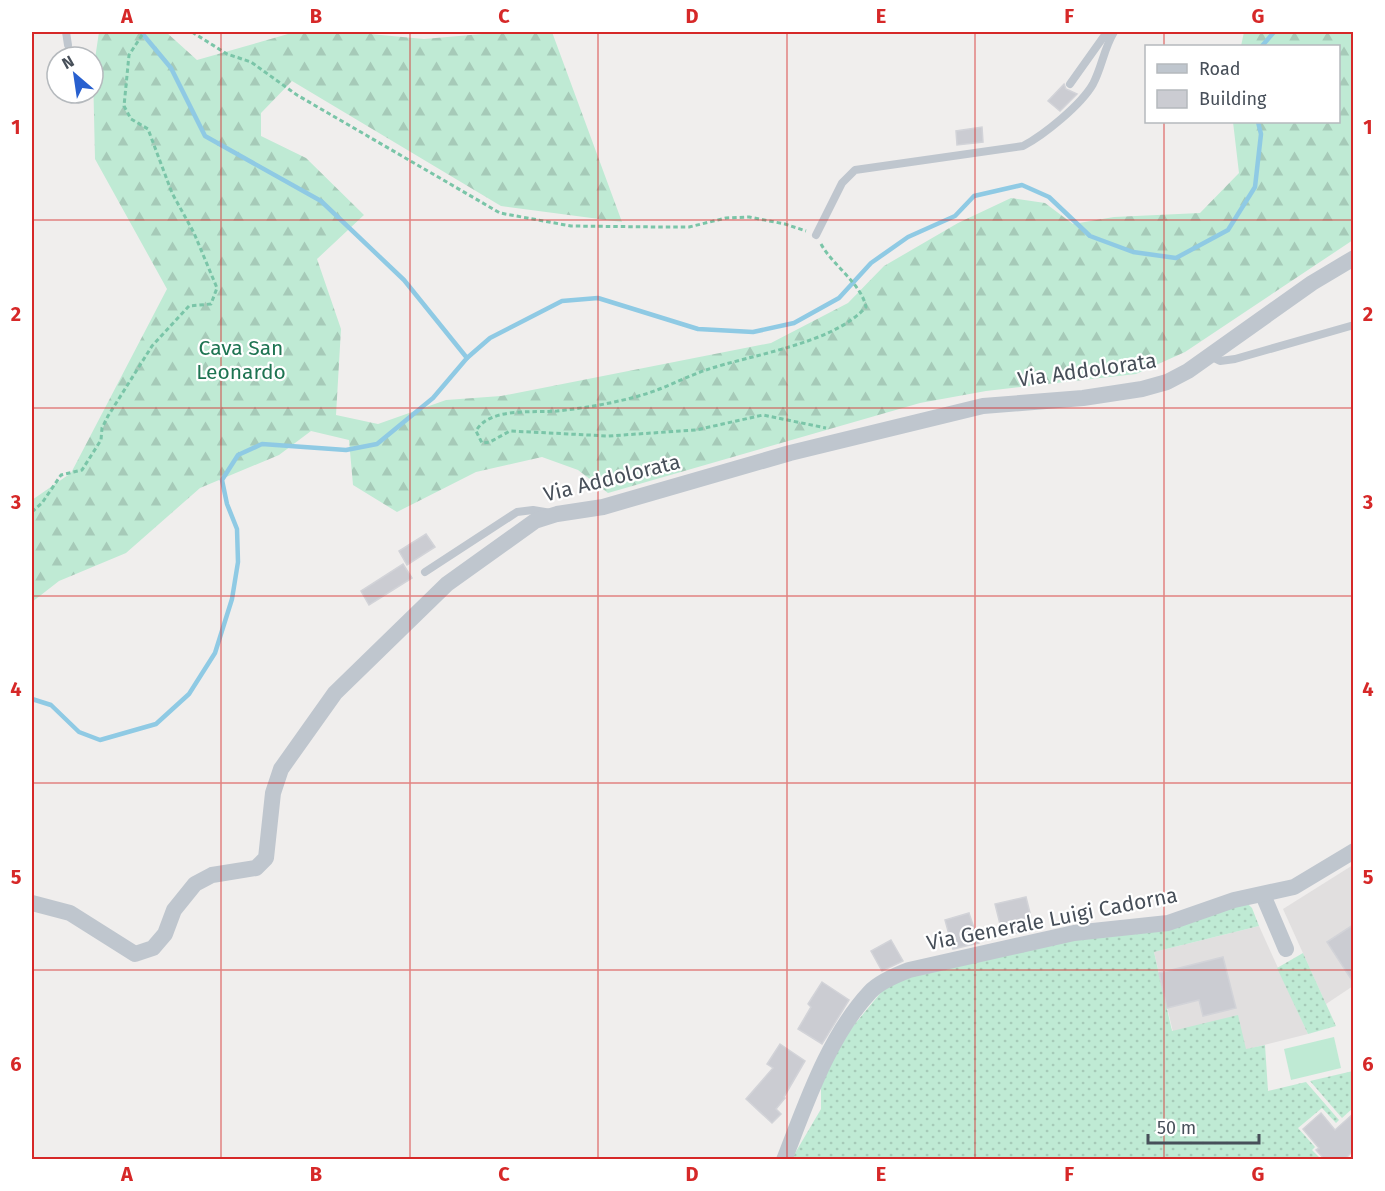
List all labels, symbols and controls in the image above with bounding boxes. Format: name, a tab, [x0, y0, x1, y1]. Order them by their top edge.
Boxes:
text: A	[120, 4, 134, 28]
text: B	[310, 4, 322, 28]
text: C	[498, 4, 510, 28]
text: D	[685, 4, 699, 28]
text: E	[876, 4, 886, 28]
text: F	[1064, 4, 1074, 28]
text: G	[1252, 4, 1264, 28]
north arrow	[45, 45, 105, 105]
legend	[1145, 45, 1340, 123]
text: N	[59, 51, 77, 73]
text: Road	[1199, 58, 1241, 80]
text: Building	[1199, 88, 1267, 110]
text: 1	[11, 115, 21, 139]
text: 1	[1363, 115, 1373, 139]
text: 2	[11, 302, 21, 326]
text: 2	[1363, 302, 1373, 326]
park label: Cava San Leonardo	[196, 335, 286, 385]
street label: Via Addolorata	[1016, 347, 1158, 393]
street label: Via Addolorata	[541, 448, 683, 508]
text: 3	[10, 490, 21, 514]
text: 3	[1362, 490, 1373, 514]
text: 4	[10, 677, 22, 701]
text: 4	[1362, 677, 1374, 701]
text: 5	[11, 865, 22, 889]
text: 5	[1363, 865, 1374, 889]
street label: Via Generale Luigi Cadorna	[924, 882, 1180, 956]
text: 6	[10, 1052, 22, 1076]
text: 6	[1362, 1052, 1374, 1076]
scale bar	[1148, 1107, 1259, 1145]
text: 50 m	[1157, 1117, 1196, 1139]
text: A	[120, 1162, 134, 1186]
text: B	[310, 1162, 322, 1186]
text: C	[498, 1162, 510, 1186]
text: D	[685, 1162, 699, 1186]
text: E	[876, 1162, 886, 1186]
text: F	[1064, 1162, 1074, 1186]
text: G	[1252, 1162, 1264, 1186]

